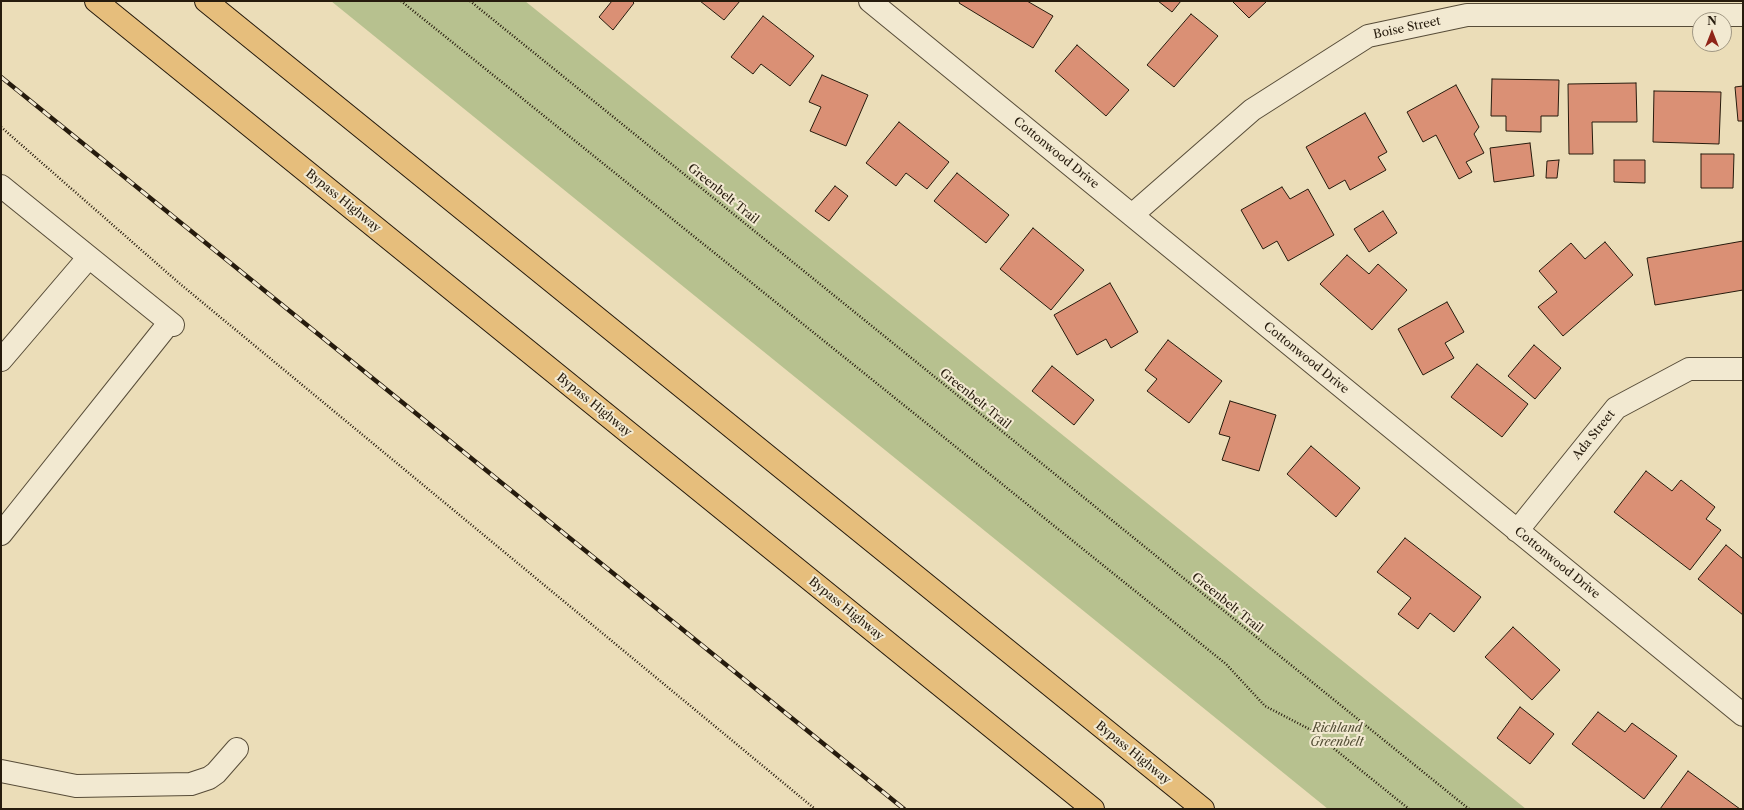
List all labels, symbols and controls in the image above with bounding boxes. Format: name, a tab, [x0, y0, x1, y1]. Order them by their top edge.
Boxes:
north arrow	[1692, 12, 1732, 52]
street label: Boise Street	[1372, 14, 1442, 42]
text: N	[1707, 14, 1717, 28]
street label: Cottonwood Drive	[1010, 114, 1102, 192]
street label: Greenbelt Trail	[685, 161, 761, 227]
street label: Bypass Highway	[303, 166, 383, 236]
street label: Cottonwood Drive	[1260, 319, 1352, 397]
street label: Greenbelt Trail	[937, 366, 1013, 432]
street label: Bypass Highway	[554, 370, 634, 440]
street label: Ada Street	[1570, 407, 1618, 463]
street label: Cottonwood Drive	[1511, 524, 1603, 602]
street label: Greenbelt Trail	[1189, 570, 1265, 636]
street label: Bypass Highway	[806, 574, 886, 644]
street label: Bypass Highway	[1093, 718, 1173, 788]
park label: Richland Greenbelt	[1310, 722, 1364, 750]

